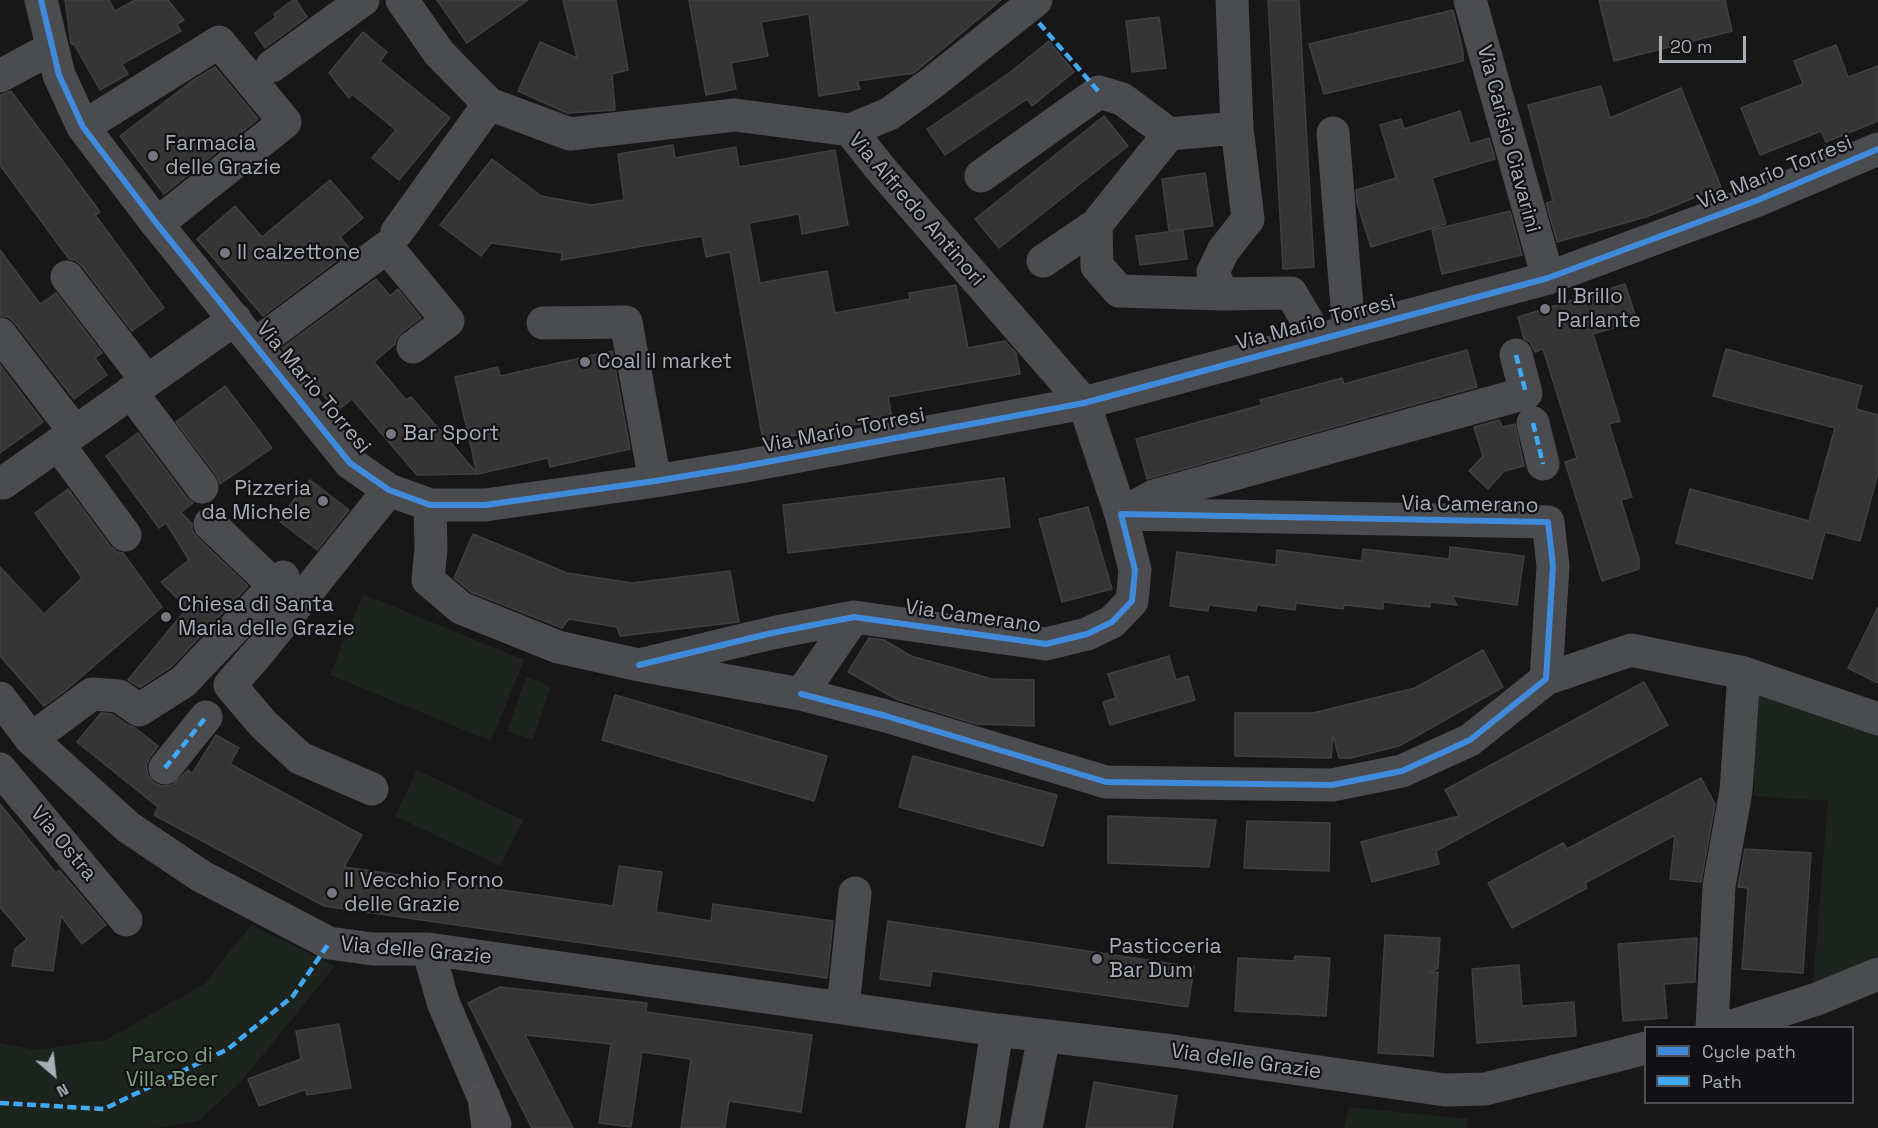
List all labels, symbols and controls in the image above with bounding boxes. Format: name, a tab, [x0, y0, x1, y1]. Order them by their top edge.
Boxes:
scale bar	[1662, 24, 1749, 62]
text: 20 m	[1670, 35, 1713, 58]
street label: Via Carisio Ciavarini	[1471, 42, 1545, 236]
street label: Via Alfredo Antinori	[843, 128, 989, 292]
street label: Via Mario Torresi	[1694, 130, 1856, 216]
place label: Farmacia delle Grazie	[165, 131, 281, 181]
marker: Farmacia delle Grazie	[146, 149, 160, 163]
place label: Il calzettone	[237, 240, 360, 266]
marker: Il calzettone	[218, 246, 232, 260]
place label: Il Brillo Parlante	[1557, 284, 1641, 334]
street label: Via Mario Torresi	[1233, 290, 1399, 356]
marker: Il Brillo Parlante	[1538, 302, 1552, 316]
street label: Via Mario Torresi	[250, 317, 376, 459]
place label: Coal il market	[597, 349, 732, 375]
marker: Coal il market	[578, 355, 592, 369]
street label: Via Mario Torresi	[761, 403, 927, 459]
place label: Bar Sport	[403, 421, 499, 447]
marker: Bar Sport	[384, 427, 398, 441]
place label: Pizzeria da Michele	[201, 476, 311, 526]
street label: Via Camerano	[1401, 491, 1539, 519]
marker: Pizzeria da Michele	[316, 494, 330, 508]
place label: Chiesa di Santa Maria delle Grazie	[178, 592, 355, 642]
street label: Via Camerano	[903, 595, 1043, 639]
marker: Chiesa di Santa Maria delle Grazie	[159, 610, 173, 624]
street label: Via Ostra	[24, 802, 102, 886]
place label: Il Vecchio Forno delle Grazie	[344, 868, 504, 918]
marker: Il Vecchio Forno delle Grazie	[325, 886, 339, 900]
street label: Via delle Grazie	[339, 932, 493, 970]
place label: Pasticceria Bar Dum	[1109, 934, 1222, 984]
marker: Pasticceria Bar Dum	[1090, 952, 1104, 966]
legend	[1644, 1026, 1854, 1104]
street label: Via delle Grazie	[1169, 1039, 1323, 1085]
text: Cycle path	[1702, 1040, 1796, 1063]
park label: Parco di Villa Beer	[126, 1043, 218, 1093]
north arrow	[24, 1044, 84, 1104]
text: Path	[1702, 1070, 1742, 1093]
text: N	[53, 1079, 72, 1102]

